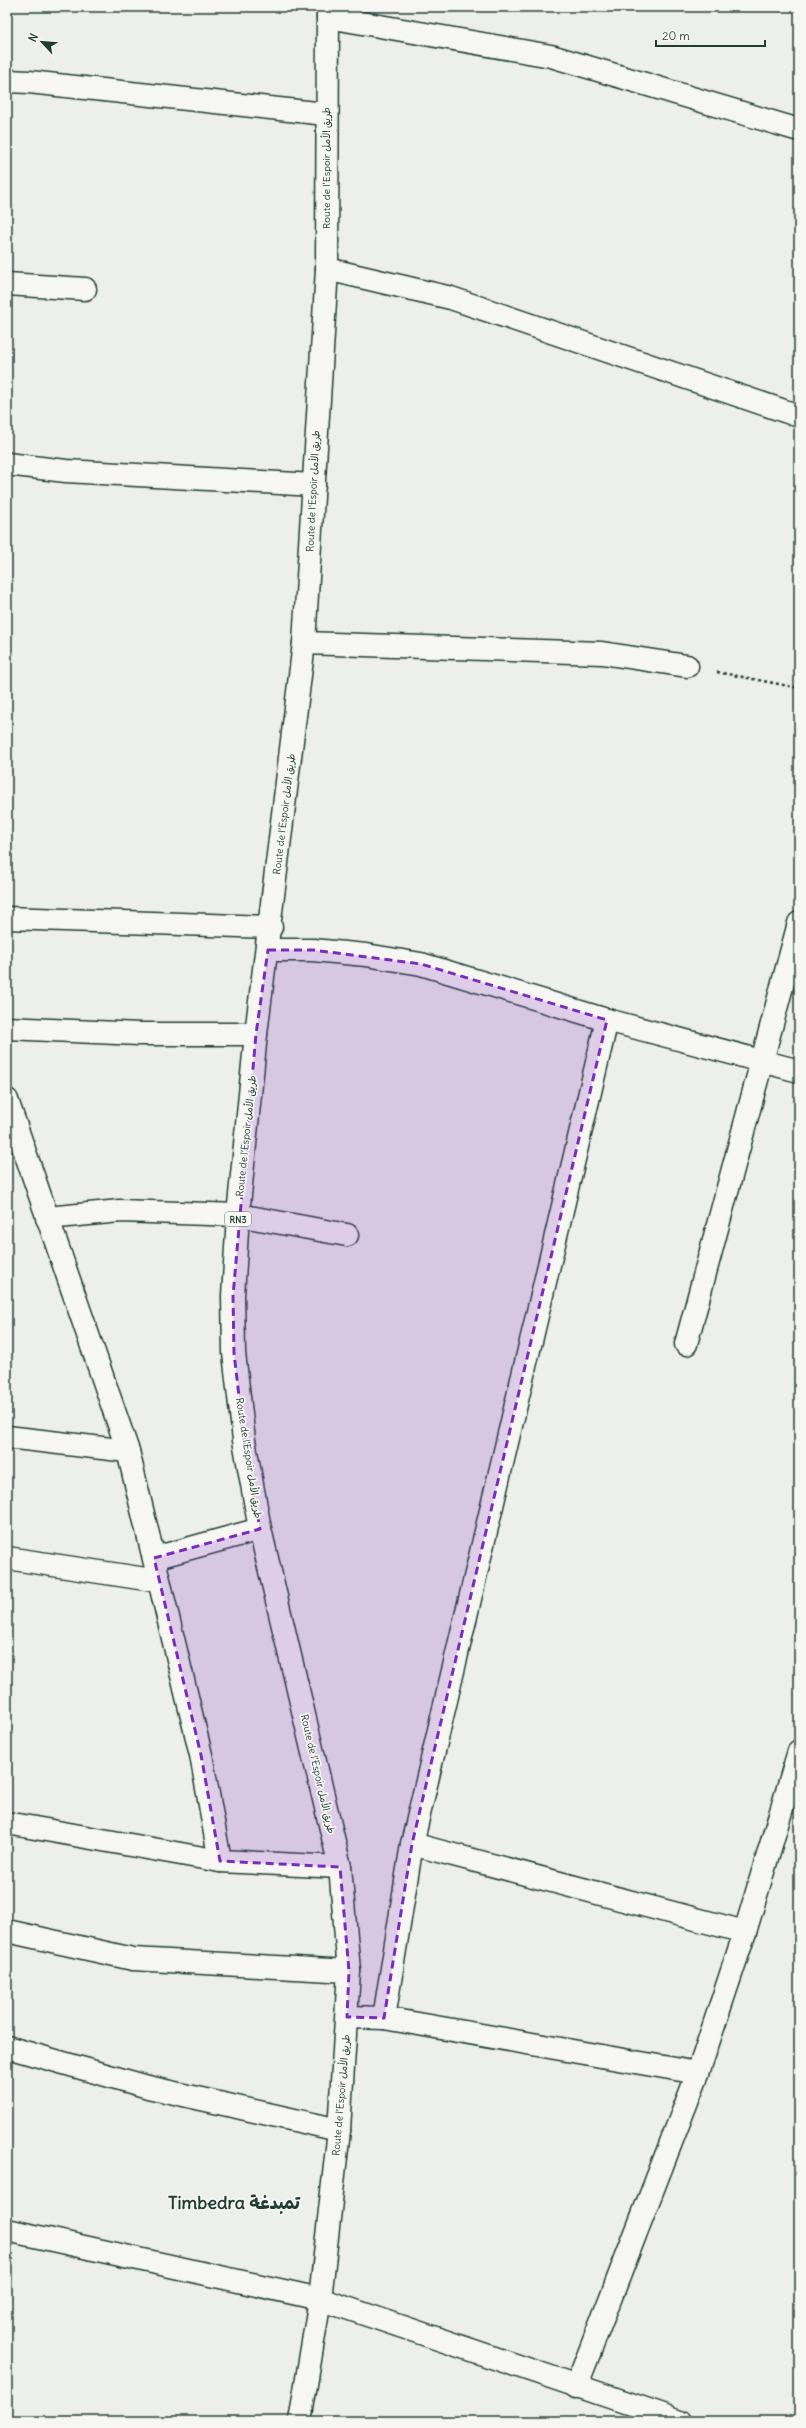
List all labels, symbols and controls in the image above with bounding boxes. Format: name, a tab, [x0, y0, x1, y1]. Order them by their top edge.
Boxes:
north arrow	[22, 22, 62, 62]
scale bar	[656, 22, 765, 48]
text: 20 m	[662, 28, 690, 43]
text: N	[25, 31, 41, 44]
street label: Route de l’Espoir طريق الأمل	[320, 107, 333, 229]
street label: Route de l’Espoir طريق الأمل	[303, 430, 323, 552]
street label: Route de l’Espoir طريق الأمل	[270, 753, 298, 875]
street label: Route de l’Espoir طريق الأمل	[233, 1075, 259, 1197]
road number: RN3	[225, 1212, 251, 1226]
street label: Route de l’Espoir طريق الأمل	[233, 1397, 265, 1519]
street label: Route de l’Espoir طريق الأمل	[298, 1713, 338, 1835]
street label: Route de l’Espoir طريق الأمل	[329, 2034, 353, 2156]
district label: Timbedra تمبدغة	[168, 2191, 301, 2214]

